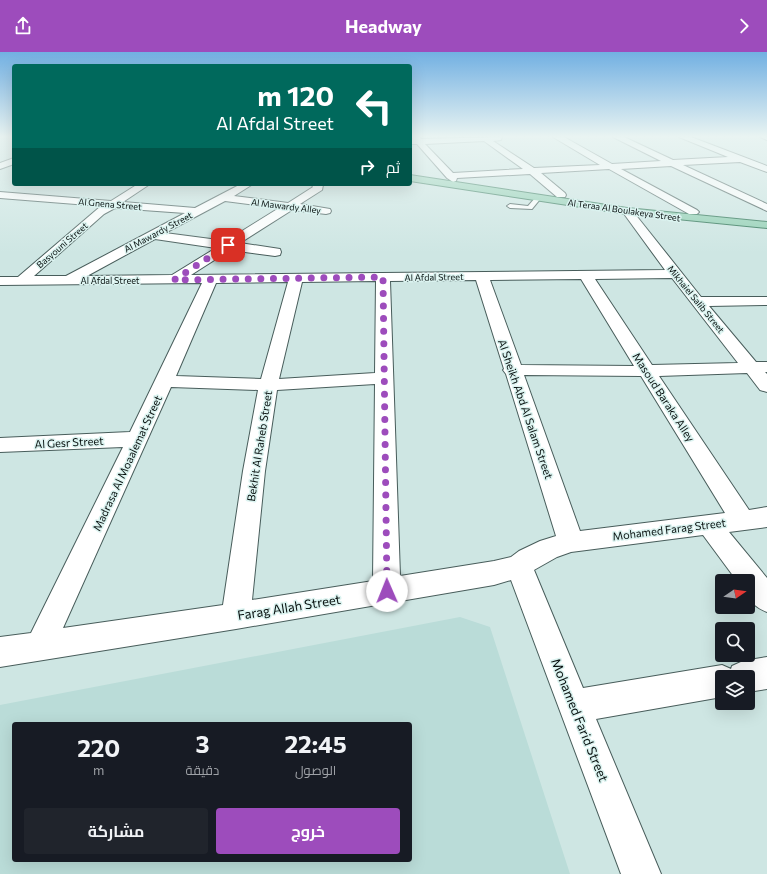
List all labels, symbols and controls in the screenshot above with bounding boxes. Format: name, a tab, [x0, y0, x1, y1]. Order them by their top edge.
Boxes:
icon: share	[12, 15, 34, 37]
text: Headway	[345, 15, 422, 37]
icon: forward	[733, 15, 755, 37]
text: 120 m	[257, 78, 334, 112]
icon: left	[348, 80, 400, 132]
text: Al Afdal Street	[216, 112, 334, 134]
icon: right	[356, 156, 378, 178]
text: ثم	[386, 158, 400, 176]
street label: Al Gnena Street	[78, 196, 143, 212]
street label: Al Mawardy Alley	[250, 196, 322, 216]
street label: Al Teraa Al Boulakeya Street	[567, 197, 681, 223]
street label: Al Mawardy Street	[122, 209, 194, 255]
street label: Basyouni Street	[34, 220, 90, 270]
pin	[211, 228, 245, 262]
icon: arrive	[217, 234, 239, 256]
street label: Mikhaiel Salib Street	[665, 263, 727, 335]
street label: Al Afdal Street	[404, 271, 464, 283]
street label: Al Afdal Street	[80, 275, 140, 286]
street label: Al Sheikh Abd Al Salam Street	[496, 337, 556, 481]
street label: Masoud Baraka Alley	[630, 350, 698, 444]
street label: Bekhit Al Raheb Street	[244, 389, 274, 502]
street label: Madrasa Al Moaalemat Street	[90, 393, 164, 533]
street label: Al Gesr Street	[34, 434, 104, 450]
street label: Mohamed Farag Street	[612, 516, 727, 542]
position arrow	[366, 570, 408, 612]
north arrow	[715, 574, 755, 614]
map controls	[715, 574, 755, 710]
street label: Farag Allah Street	[236, 591, 342, 623]
button: search	[715, 622, 755, 662]
street label: Mohamed Farid Street	[548, 656, 612, 784]
button: layers	[715, 670, 755, 710]
text: 3	[195, 729, 209, 758]
text: 22:45	[284, 729, 347, 758]
text: 220	[77, 733, 120, 762]
text: m	[93, 762, 104, 778]
text: دقيقة	[185, 762, 219, 778]
text: الوصول	[295, 762, 336, 778]
button: مشاركة	[24, 808, 208, 854]
button: خروج	[216, 808, 400, 854]

